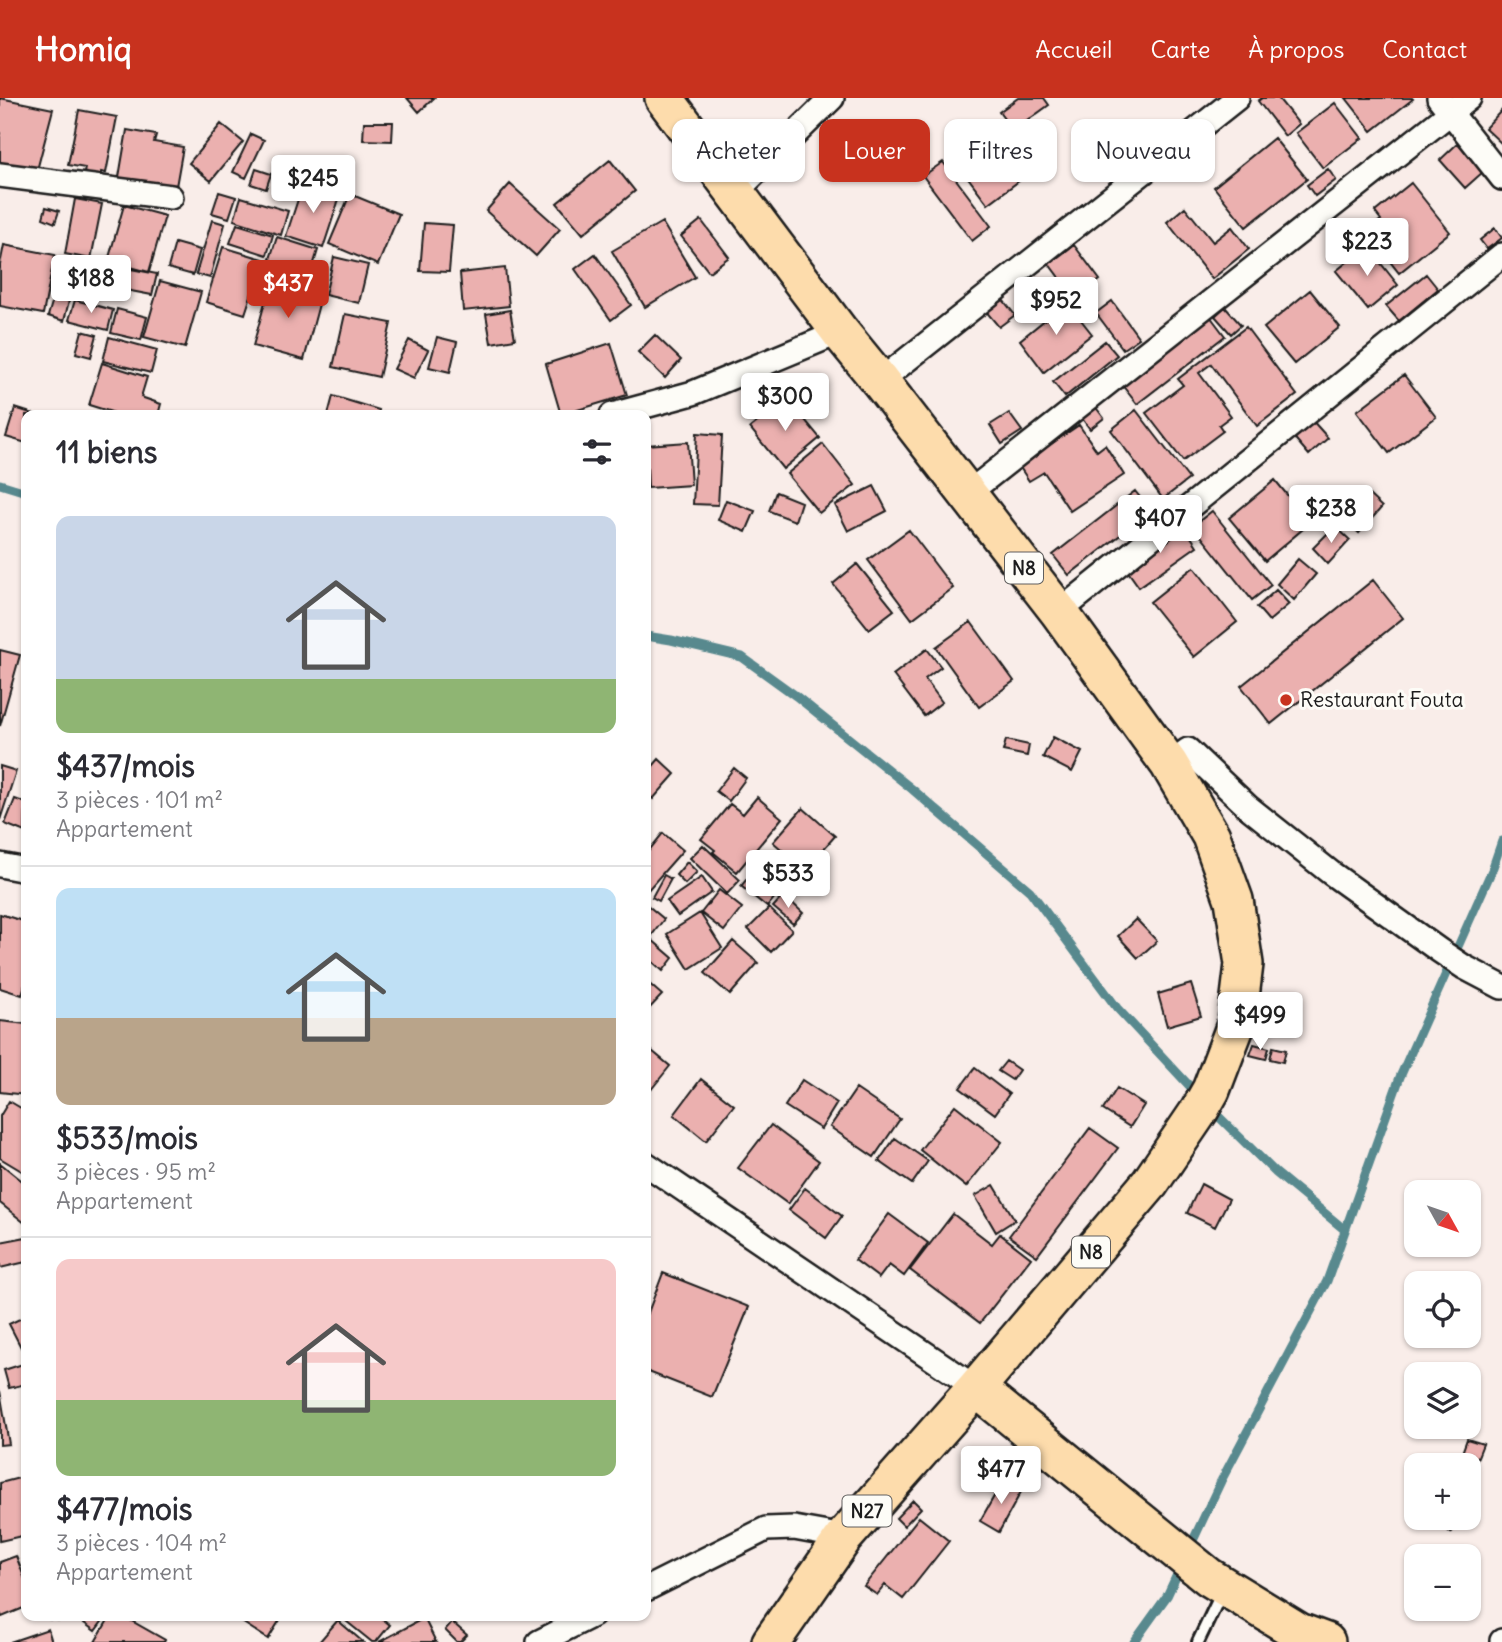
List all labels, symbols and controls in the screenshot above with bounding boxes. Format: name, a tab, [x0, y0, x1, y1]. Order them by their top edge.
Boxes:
text: Homiq	[35, 28, 132, 70]
text: Accueil	[1035, 34, 1112, 64]
text: Carte	[1150, 34, 1210, 64]
text: À propos	[1248, 34, 1344, 64]
text: Contact	[1382, 34, 1467, 64]
chip: Acheter	[672, 119, 805, 182]
chip: Louer	[819, 119, 930, 182]
chip: Filtres	[944, 119, 1057, 182]
chip: Nouveau	[1071, 119, 1215, 182]
pin: $245	[272, 156, 354, 215]
text: $245	[287, 163, 339, 192]
pin: $223	[1326, 218, 1408, 278]
text: $223	[1341, 226, 1393, 255]
pin: $188	[50, 256, 132, 315]
pin: $437	[247, 260, 329, 320]
text: $188	[67, 263, 115, 292]
text: $437	[263, 268, 313, 297]
pin: $952	[1015, 278, 1097, 337]
text: $952	[1030, 285, 1082, 314]
pin: $300	[744, 374, 826, 433]
text: $300	[757, 381, 813, 410]
text: 11 biens	[56, 433, 157, 471]
icon: filters	[578, 433, 616, 471]
pin: $238	[1290, 486, 1372, 545]
text: $238	[1305, 493, 1357, 522]
pin: $407	[1119, 496, 1201, 555]
text: $407	[1134, 503, 1186, 532]
road number: N8	[1005, 552, 1043, 583]
icon: home	[273, 562, 399, 688]
place label: Restaurant Fouta	[1300, 686, 1463, 713]
marker: Restaurant Fouta	[1278, 692, 1294, 708]
text: $437/mois	[56, 747, 195, 785]
text: 3 pièces · 101 m²	[56, 785, 223, 814]
text: Appartement	[56, 814, 193, 843]
pin: $533	[747, 850, 829, 910]
text: $533	[762, 858, 814, 887]
icon: home	[273, 934, 399, 1060]
pin: $499	[1219, 992, 1301, 1052]
text: $499	[1234, 1000, 1286, 1029]
text: $533/mois	[56, 1119, 198, 1157]
text: 3 pièces · 95 m²	[56, 1157, 216, 1186]
north arrow	[1404, 1180, 1480, 1256]
map controls	[1404, 1180, 1481, 1621]
text: Appartement	[56, 1186, 193, 1215]
road number: N8	[1072, 1236, 1110, 1268]
button: locate	[1404, 1271, 1481, 1348]
icon: home	[273, 1305, 399, 1431]
button: layers	[1404, 1362, 1481, 1439]
pin: $477	[960, 1446, 1042, 1506]
button: +	[1404, 1453, 1481, 1530]
text: $477	[977, 1454, 1025, 1483]
text: $477/mois	[56, 1490, 192, 1528]
road number: N27	[842, 1496, 892, 1526]
text: 3 pièces · 104 m²	[56, 1528, 227, 1557]
button: −	[1404, 1544, 1481, 1621]
text: Appartement	[56, 1557, 193, 1586]

